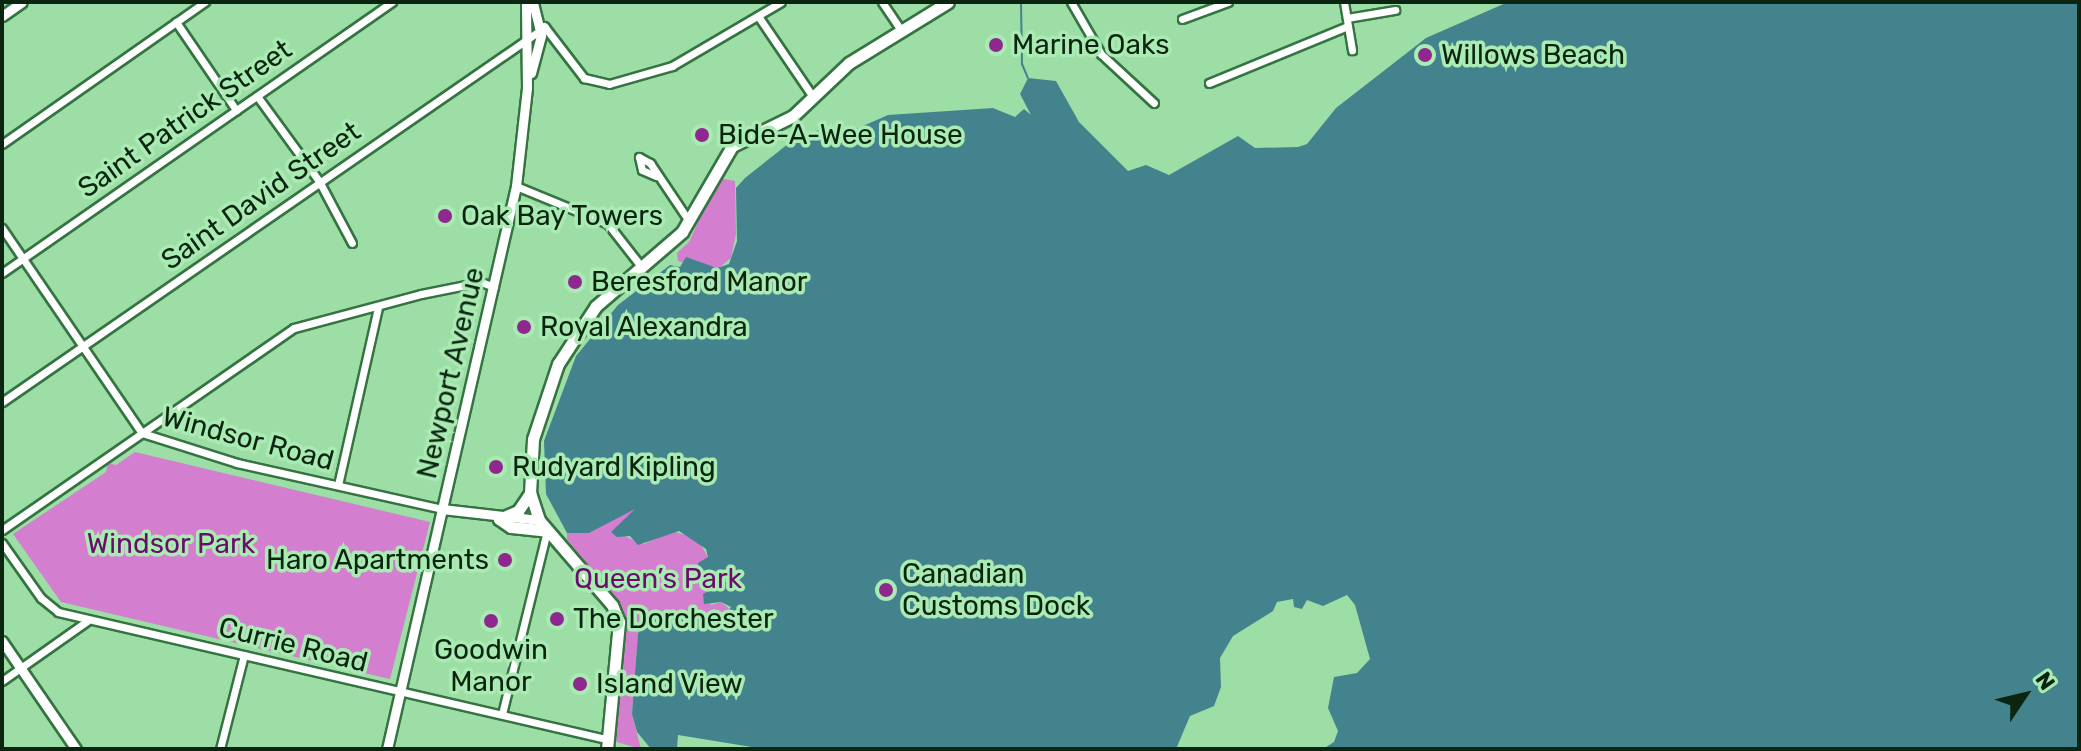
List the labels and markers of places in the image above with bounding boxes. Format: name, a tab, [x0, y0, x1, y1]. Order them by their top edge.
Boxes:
place label: Marine Oaks	[1012, 28, 1169, 62]
marker: Marine Oaks	[987, 36, 1005, 54]
place label: Willows Beach	[1441, 38, 1625, 72]
marker: Willows Beach	[1416, 46, 1434, 64]
place label: Bide-A-Wee House	[718, 118, 963, 152]
marker: Bide-A-Wee House	[693, 126, 711, 144]
place label: Oak Bay Towers	[461, 199, 665, 233]
marker: Oak Bay Towers	[436, 207, 454, 225]
place label: Beresford Manor	[591, 265, 808, 299]
marker: Beresford Manor	[566, 273, 584, 291]
place label: Royal Alexandra	[540, 310, 749, 344]
marker: Royal Alexandra	[515, 318, 533, 336]
place label: Rudyard Kipling	[512, 450, 716, 484]
marker: Rudyard Kipling	[487, 458, 505, 476]
place label: Haro Apartments	[265, 543, 489, 577]
marker: Haro Apartments	[496, 551, 514, 569]
place label: Canadian Customs Dock	[902, 557, 1090, 623]
marker: Canadian Customs Dock	[877, 581, 895, 599]
place label: The Dorchester	[573, 602, 774, 636]
marker: The Dorchester	[548, 610, 566, 628]
marker: Goodwin Manor	[482, 612, 500, 630]
place label: Goodwin Manor	[434, 633, 548, 699]
place label: Island View	[596, 667, 743, 701]
marker: Island View	[571, 675, 589, 693]

